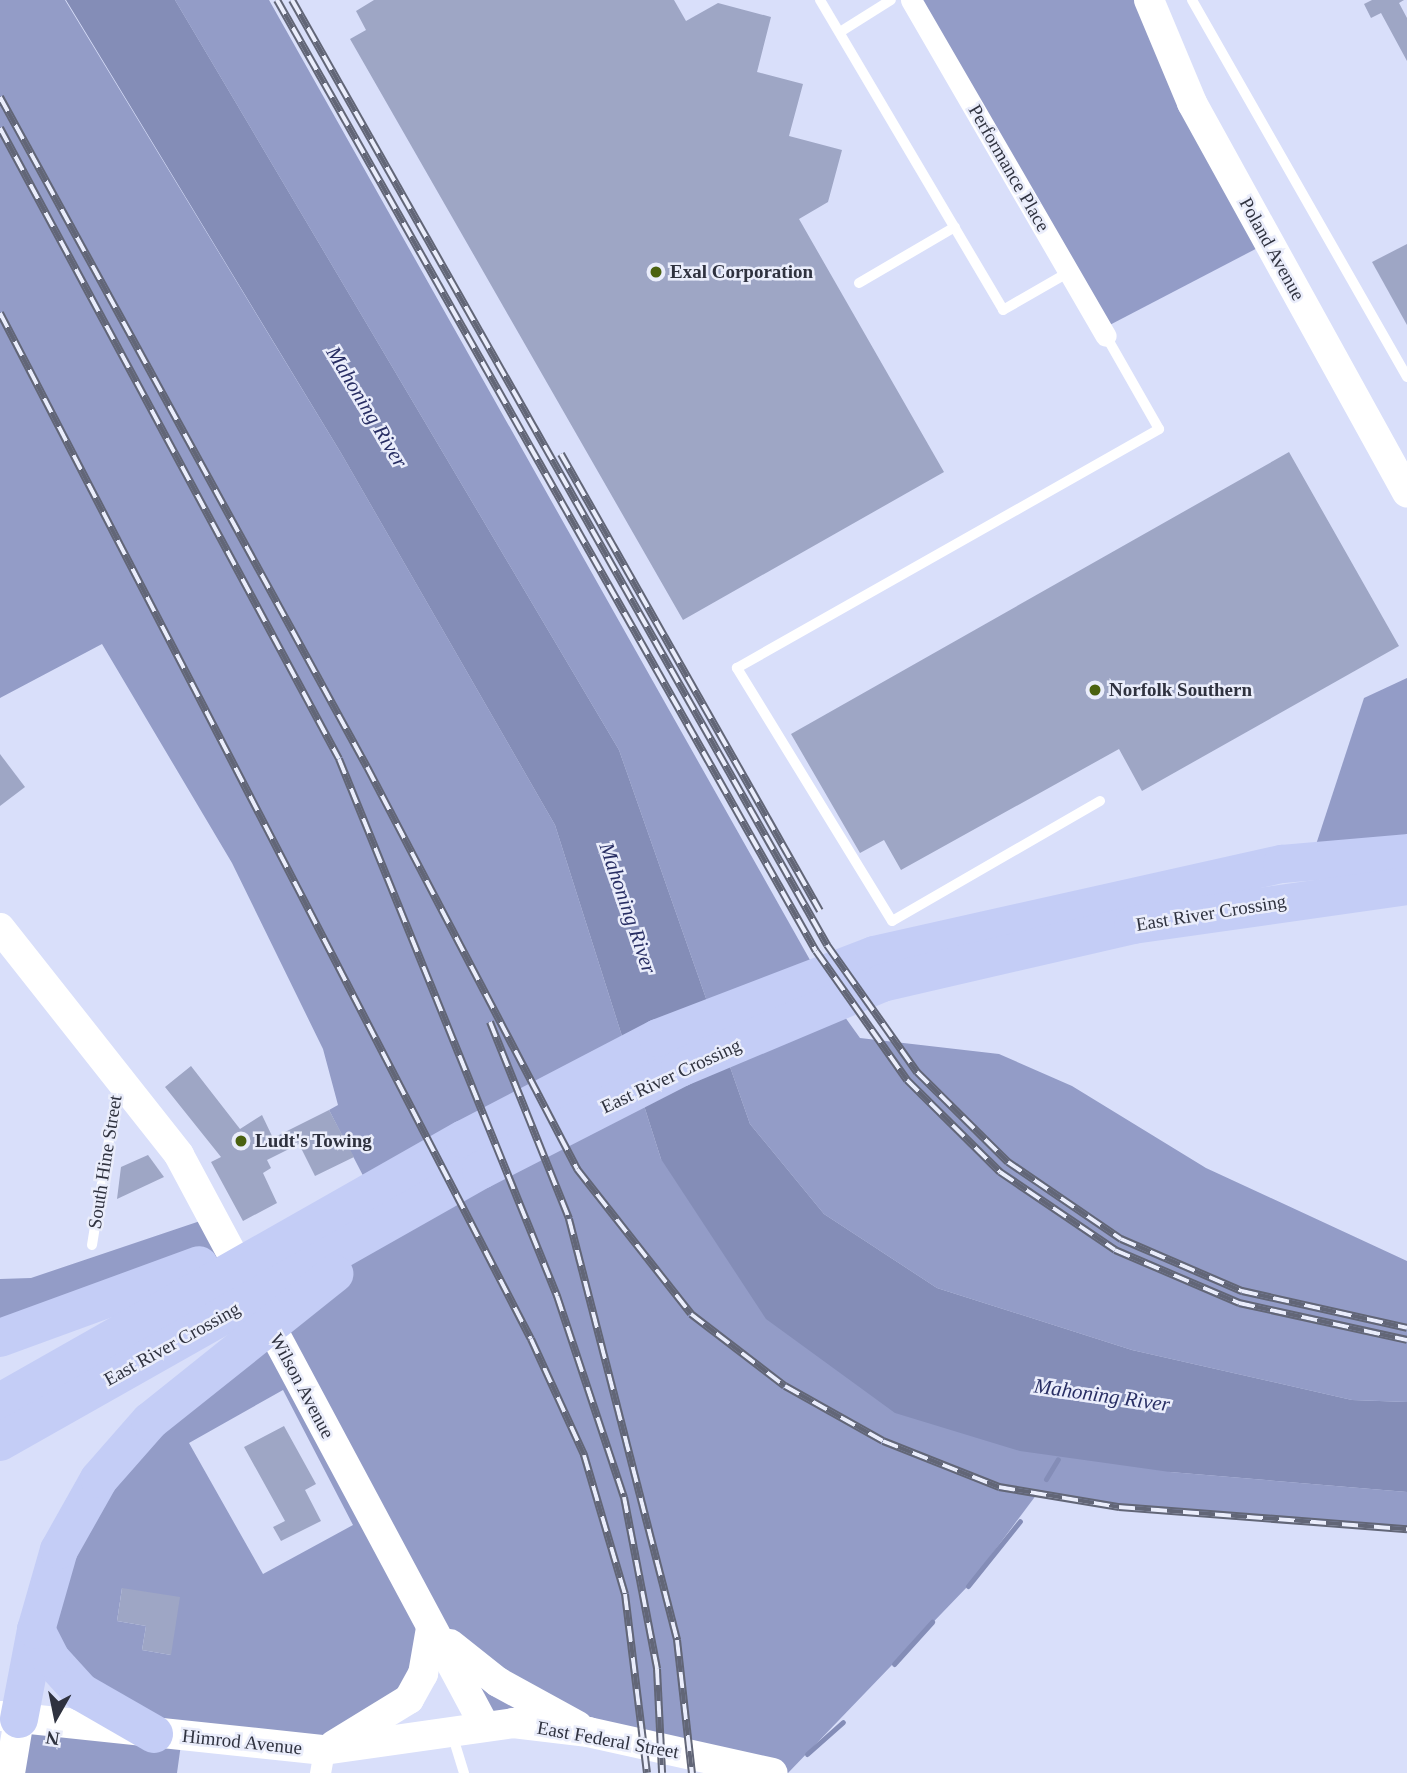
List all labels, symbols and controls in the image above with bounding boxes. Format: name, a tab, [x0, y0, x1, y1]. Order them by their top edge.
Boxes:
street label: Performance Place	[963, 100, 1055, 236]
street label: Poland Avenue	[1234, 193, 1310, 305]
place label: Exal Corporation	[670, 261, 813, 283]
marker: Exal Corporation	[648, 264, 664, 280]
water label: Mahoning River	[321, 342, 413, 472]
place label: Norfolk Southern	[1109, 679, 1252, 701]
marker: Norfolk Southern	[1087, 682, 1103, 698]
water label: Mahoning River	[594, 839, 662, 977]
street label: East River Crossing	[1134, 890, 1288, 936]
street label: East River Crossing	[597, 1034, 745, 1118]
street label: South Hine Street	[83, 1093, 127, 1231]
place label: Ludt's Towing	[255, 1130, 372, 1152]
marker: Ludt's Towing	[233, 1133, 249, 1149]
street label: East River Crossing	[100, 1297, 244, 1391]
street label: Wilson Avenue	[265, 1329, 339, 1443]
water label: Mahoning River	[1032, 1373, 1172, 1417]
north arrow	[21, 1682, 91, 1752]
street label: East Federal Street	[535, 1716, 681, 1764]
street label: Himrod Avenue	[180, 1724, 304, 1760]
text: N	[44, 1727, 61, 1750]

